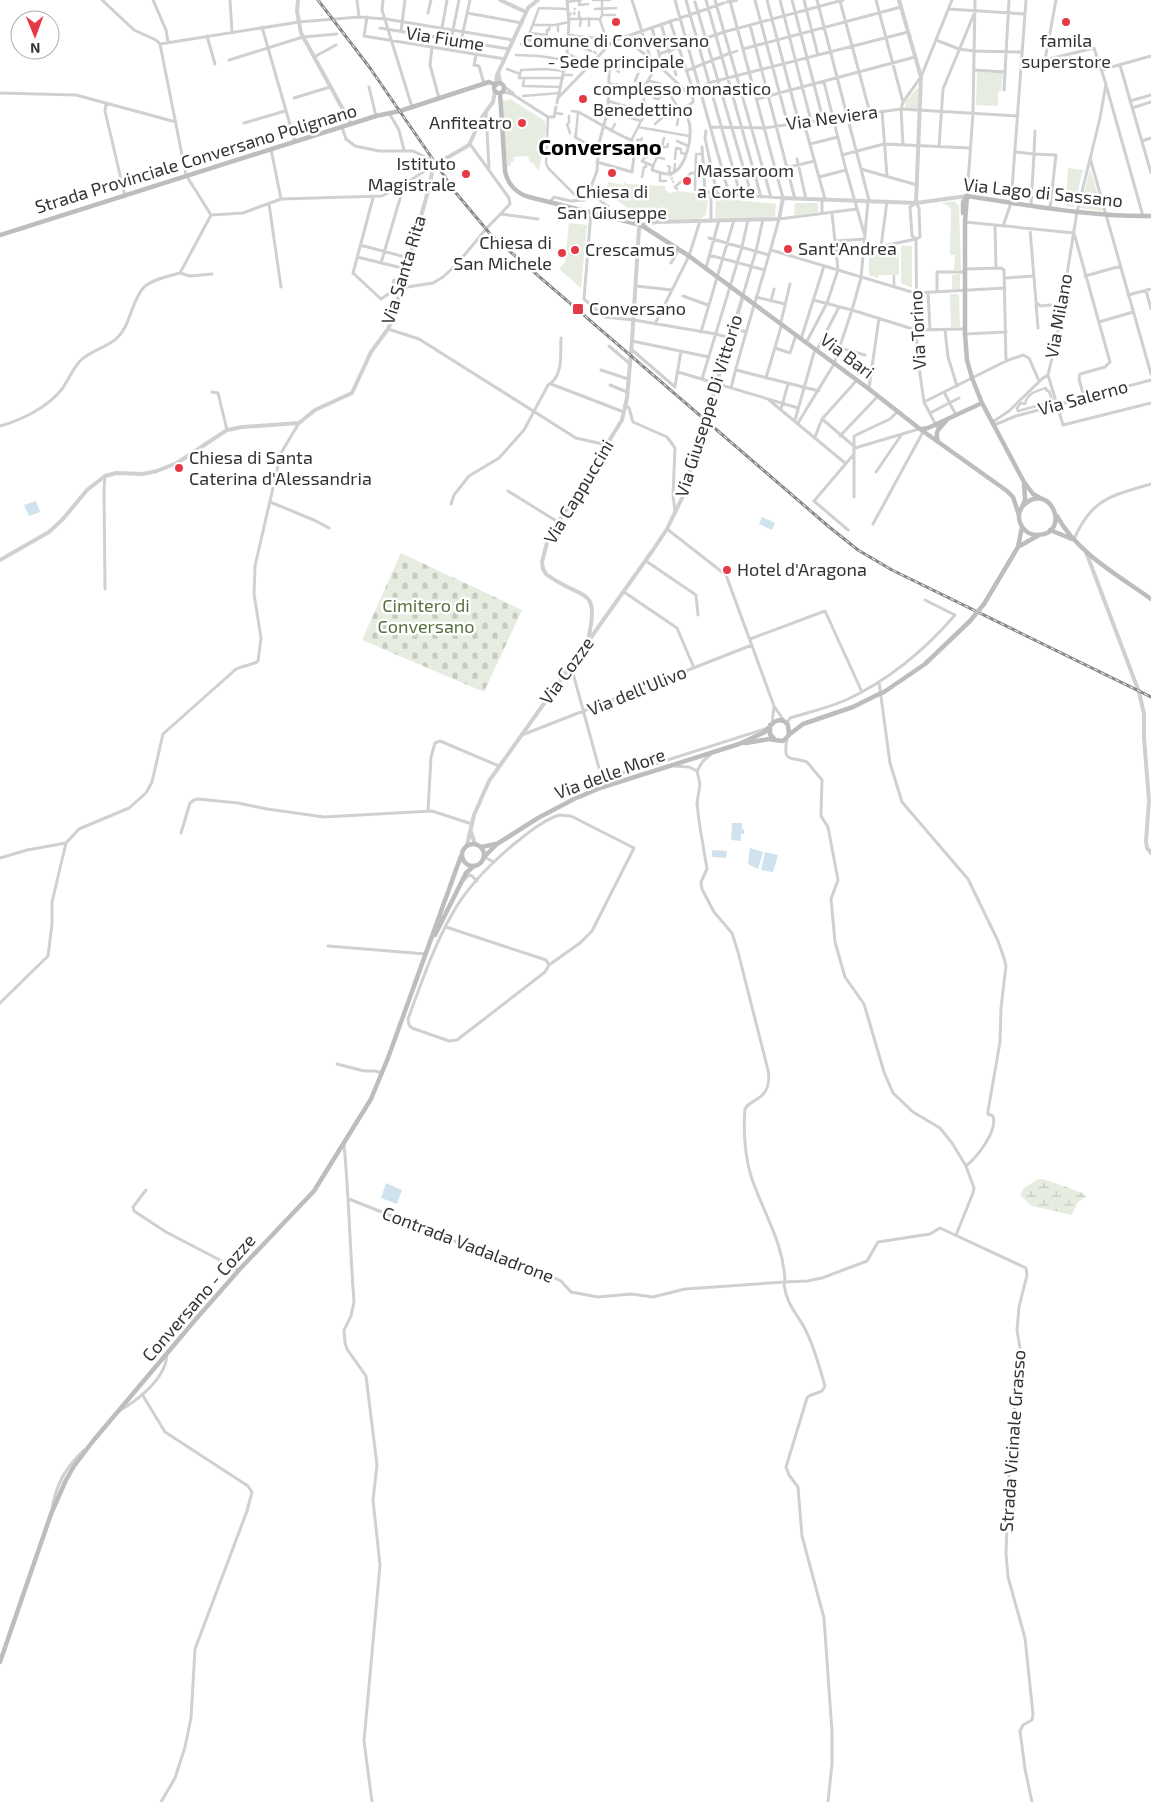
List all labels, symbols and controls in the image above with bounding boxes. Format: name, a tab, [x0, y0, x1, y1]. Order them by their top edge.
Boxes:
north arrow	[10, 10, 60, 60]
marker: Comune di Conversano - Sede principale	[610, 16, 622, 28]
marker: famila superstore	[1060, 16, 1072, 28]
street label: Via Fiume	[404, 21, 486, 55]
place label: Comune di Conversano - Sede principale	[523, 29, 709, 72]
place label: famila superstore	[1021, 29, 1111, 72]
text: N	[30, 40, 40, 57]
place label: complesso monastico Benedettino	[593, 77, 771, 120]
marker: complesso monastico Benedettino	[577, 93, 589, 105]
street label: Strada Provinciale Conversano Polignano	[32, 99, 359, 218]
street label: Via Neviera	[785, 100, 879, 134]
place label: Anfiteatro	[429, 111, 512, 133]
marker: Anfiteatro	[516, 117, 528, 129]
district label: Conversano	[538, 133, 662, 159]
place label: Istituto Magistrale	[368, 152, 456, 195]
place label: Massaroom a Corte	[697, 159, 794, 202]
marker: Chiesa di San Giuseppe	[606, 167, 618, 179]
marker: Istituto Magistrale	[460, 168, 472, 180]
street label: Via Lago di Sassano	[962, 173, 1124, 211]
marker: Massaroom a Corte	[681, 175, 693, 187]
place label: Chiesa di San Giuseppe	[557, 180, 667, 223]
street label: Via Santa Rita	[376, 213, 430, 327]
place label: Chiesa di San Michele	[453, 231, 552, 274]
place label: Sant'Andrea	[798, 237, 897, 259]
place label: Crescamus	[585, 238, 675, 260]
marker: Sant'Andrea	[782, 243, 794, 255]
marker: Crescamus	[569, 244, 581, 256]
marker: Chiesa di San Michele	[556, 247, 568, 259]
street label: Via Milano	[1040, 272, 1076, 360]
street label: Via Torino	[904, 290, 930, 371]
place label: Conversano	[589, 297, 686, 319]
marker: Conversano	[571, 302, 585, 316]
street label: Via Giuseppe Di Vittorio	[670, 312, 746, 500]
street label: Via Bari	[816, 328, 879, 383]
street label: Via Salerno	[1035, 374, 1130, 420]
street label: Via Cappuccini	[538, 435, 618, 547]
place label: Chiesa di Santa Caterina d'Alessandria	[189, 446, 372, 489]
marker: Chiesa di Santa Caterina d'Alessandria	[173, 462, 185, 474]
place label: Hotel d'Aragona	[737, 558, 867, 580]
marker: Hotel d'Aragona	[721, 564, 733, 576]
park label: Cimitero di Conversano	[378, 594, 474, 637]
street label: Via Cozze	[534, 632, 598, 708]
street label: Via dell'Ulivo	[584, 660, 689, 720]
street label: Via delle More	[551, 743, 668, 803]
street label: Contrada Vadaladrone	[379, 1201, 557, 1287]
street label: Conversano - Cozze	[137, 1229, 260, 1366]
street label: Strada Vicinale Grasso	[995, 1349, 1029, 1533]

